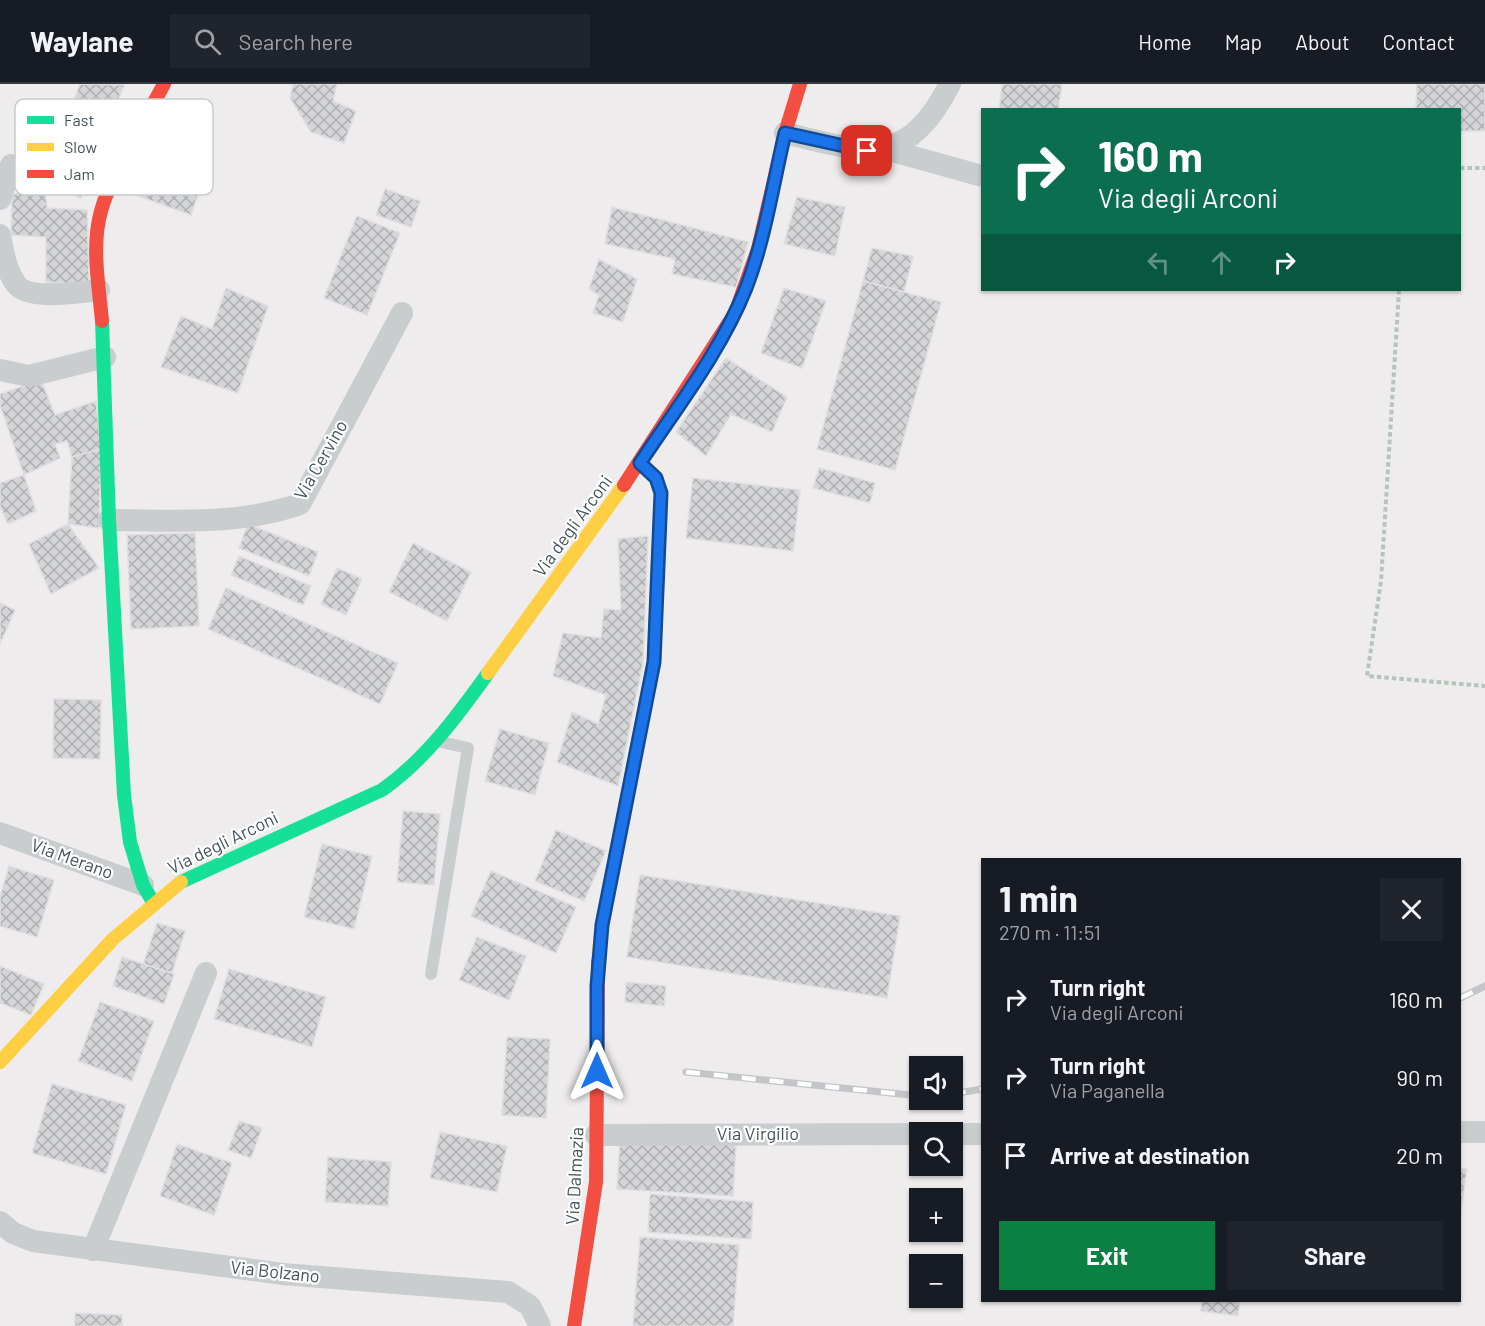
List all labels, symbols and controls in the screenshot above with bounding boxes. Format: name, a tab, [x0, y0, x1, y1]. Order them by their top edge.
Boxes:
search box	[170, 14, 590, 68]
text: Waylane	[30, 24, 134, 58]
icon: search	[191, 25, 224, 58]
text: Search here	[239, 28, 353, 54]
text: Home	[1138, 29, 1192, 54]
text: Map	[1225, 29, 1262, 54]
text: About	[1295, 29, 1350, 54]
text: Contact	[1383, 29, 1455, 54]
legend	[15, 99, 213, 195]
text: Fast	[64, 110, 94, 129]
pin	[841, 125, 892, 176]
text: 160 m	[1098, 130, 1203, 180]
icon: right	[999, 132, 1077, 210]
icon: arrive	[850, 134, 883, 167]
text: Slow	[64, 137, 97, 156]
text: Jam	[64, 164, 95, 183]
text: Via degli Arconi	[1098, 181, 1278, 213]
icon: left	[1142, 246, 1175, 279]
icon: ahead	[1205, 246, 1238, 279]
icon: right	[1268, 246, 1301, 279]
street label: Via Cervino	[289, 416, 352, 503]
street label: Via degli Arconi	[528, 470, 616, 580]
street label: Via degli Arconi	[164, 806, 281, 878]
street label: Via Merano	[28, 833, 116, 883]
text: 1 min	[999, 876, 1078, 919]
button: close	[1380, 878, 1443, 941]
text: 270 m · 11:51	[999, 920, 1101, 944]
text: Turn right	[1050, 974, 1145, 1000]
icon: right	[999, 983, 1032, 1016]
text: 160 m	[1389, 986, 1443, 1012]
text: Via degli Arconi	[1050, 1000, 1184, 1024]
position arrow	[565, 1039, 629, 1103]
text: Turn right	[1050, 1052, 1145, 1078]
map controls	[909, 1056, 963, 1308]
button: sound	[909, 1056, 963, 1110]
icon: right	[999, 1061, 1032, 1094]
text: 90 m	[1397, 1064, 1443, 1090]
text: Via Paganella	[1050, 1078, 1165, 1102]
street label: Via Virgilio	[717, 1122, 799, 1144]
button: search	[909, 1122, 963, 1176]
street label: Via Dalmazia	[560, 1126, 588, 1226]
icon: arrive	[999, 1139, 1032, 1172]
text: Arrive at destination	[1050, 1142, 1249, 1168]
text: 20 m	[1396, 1142, 1443, 1168]
button: +	[909, 1188, 963, 1242]
button: Exit	[999, 1221, 1215, 1290]
button: Share	[1227, 1221, 1443, 1290]
button: −	[909, 1254, 963, 1308]
street label: Via Bolzano	[229, 1255, 321, 1287]

